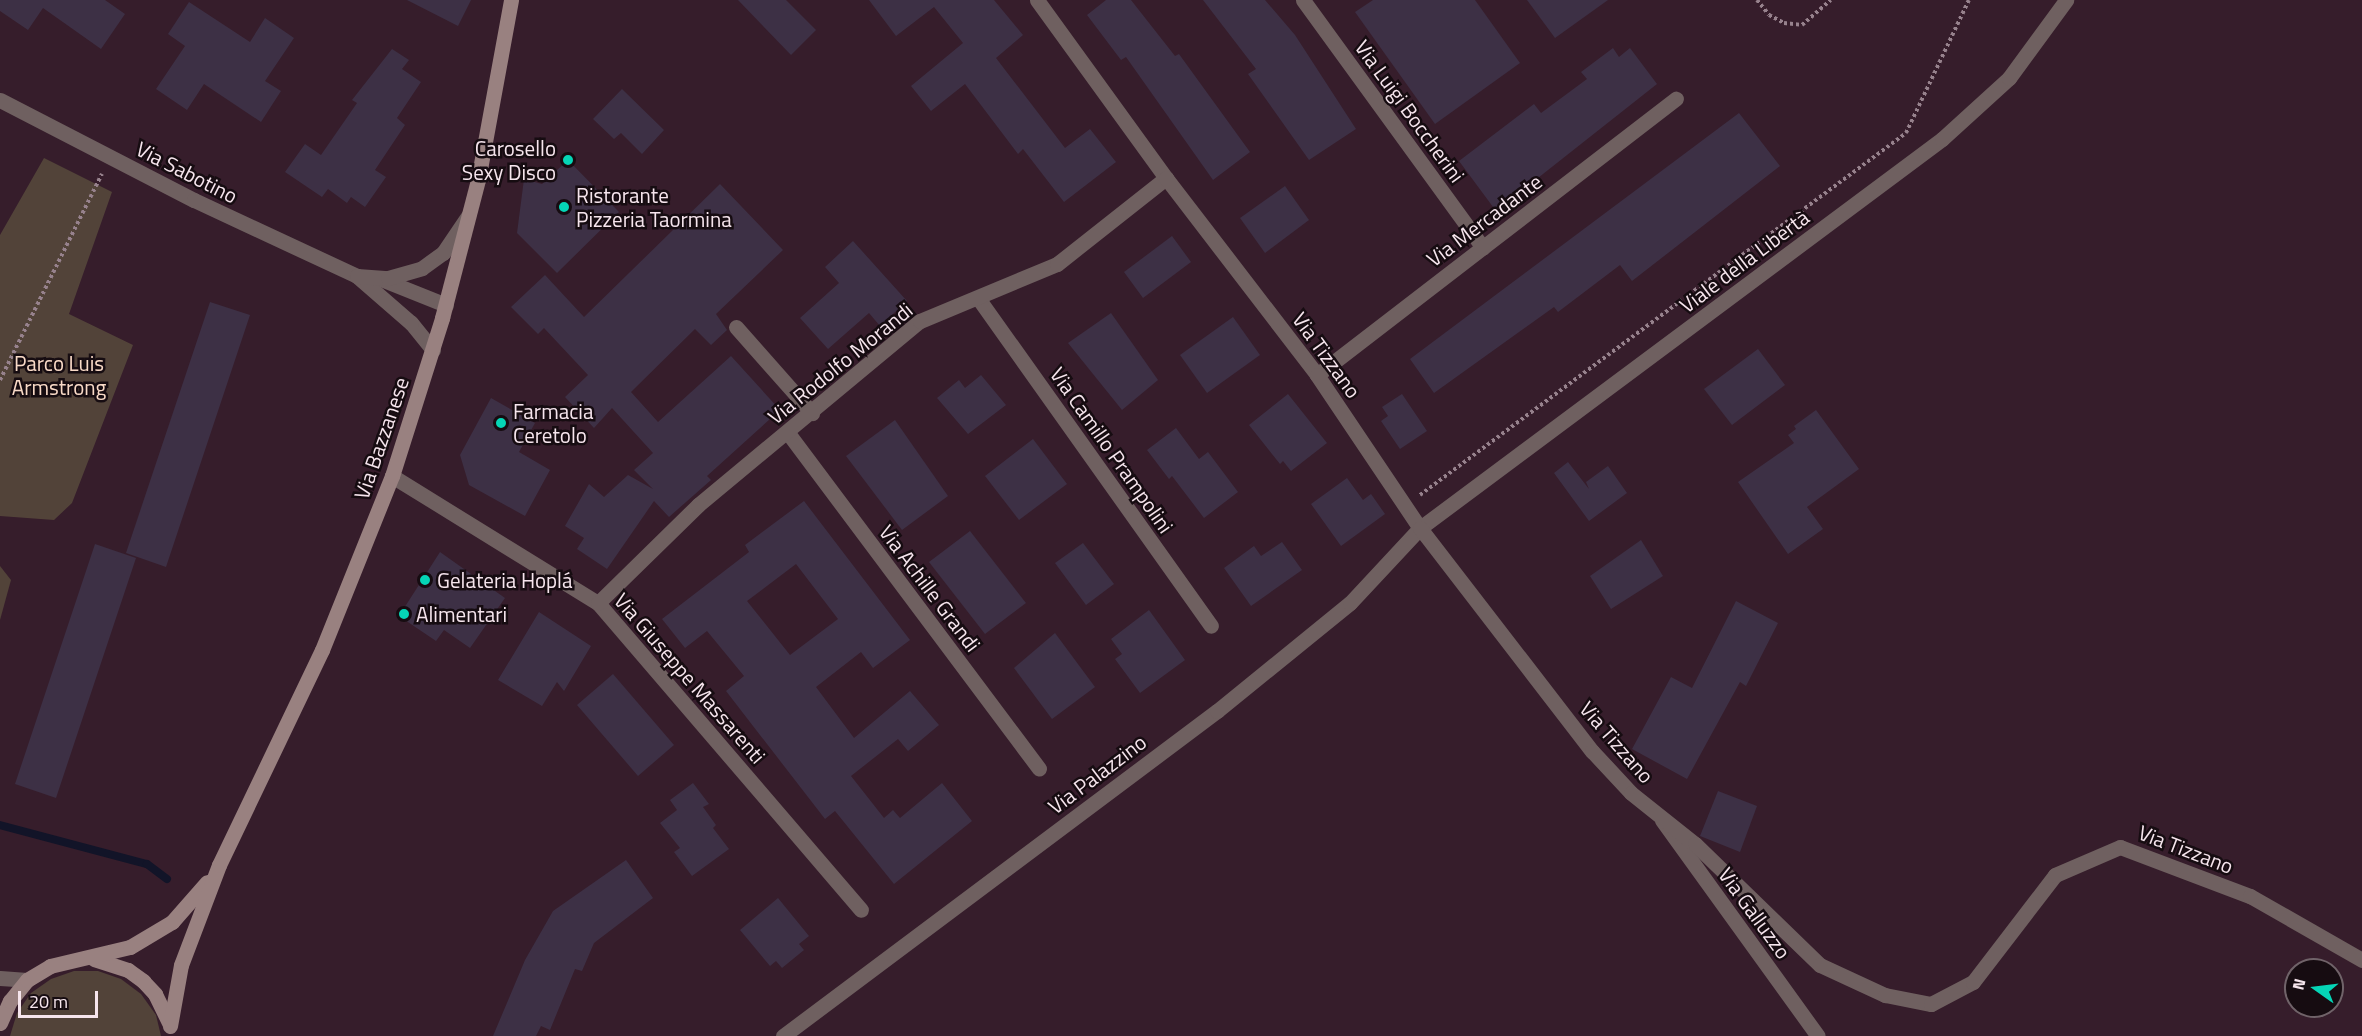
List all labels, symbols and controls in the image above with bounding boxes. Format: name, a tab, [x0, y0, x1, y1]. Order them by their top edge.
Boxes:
street label: Via Luigi Boccherini	[1350, 35, 1470, 187]
place label: Carosello Sexy Disco	[462, 135, 556, 185]
street label: Via Sabotino	[132, 136, 242, 208]
marker: Carosello Sexy Disco	[561, 153, 575, 167]
street label: Via Mercadante	[1421, 169, 1547, 271]
place label: Ristorante Pizzeria Taormina	[576, 182, 732, 232]
marker: Ristorante Pizzeria Taormina	[557, 200, 571, 214]
street label: Viale della Libertà	[1674, 204, 1814, 318]
street label: Via Rodolfo Morandi	[763, 297, 917, 429]
street label: Via Tizzano	[1288, 307, 1366, 403]
park label: Parco Luis Armstrong	[12, 350, 106, 400]
street label: Via Camillo Prampolini	[1045, 362, 1179, 538]
street label: Via Bazzanese	[348, 374, 414, 502]
place label: Farmacia Ceretolo	[513, 398, 593, 448]
marker: Farmacia Ceretolo	[494, 416, 508, 430]
street label: Via Achille Grandi	[874, 520, 986, 656]
place label: Gelateria Hoplá	[437, 567, 572, 593]
marker: Gelateria Hoplá	[418, 573, 432, 587]
street label: Via Giuseppe Massarenti	[609, 588, 771, 768]
place label: Alimentari	[416, 601, 507, 627]
marker: Alimentari	[397, 607, 411, 621]
street label: Via Tizzano	[1575, 696, 1659, 788]
street label: Via Palazzino	[1043, 729, 1151, 819]
street label: Via Tizzano	[2135, 819, 2237, 879]
street label: Via Galluzzo	[1714, 863, 1796, 963]
north arrow	[2284, 958, 2344, 1018]
text: N	[2285, 976, 2311, 992]
scale bar	[21, 979, 100, 1017]
text: 20 m	[29, 988, 68, 1015]

